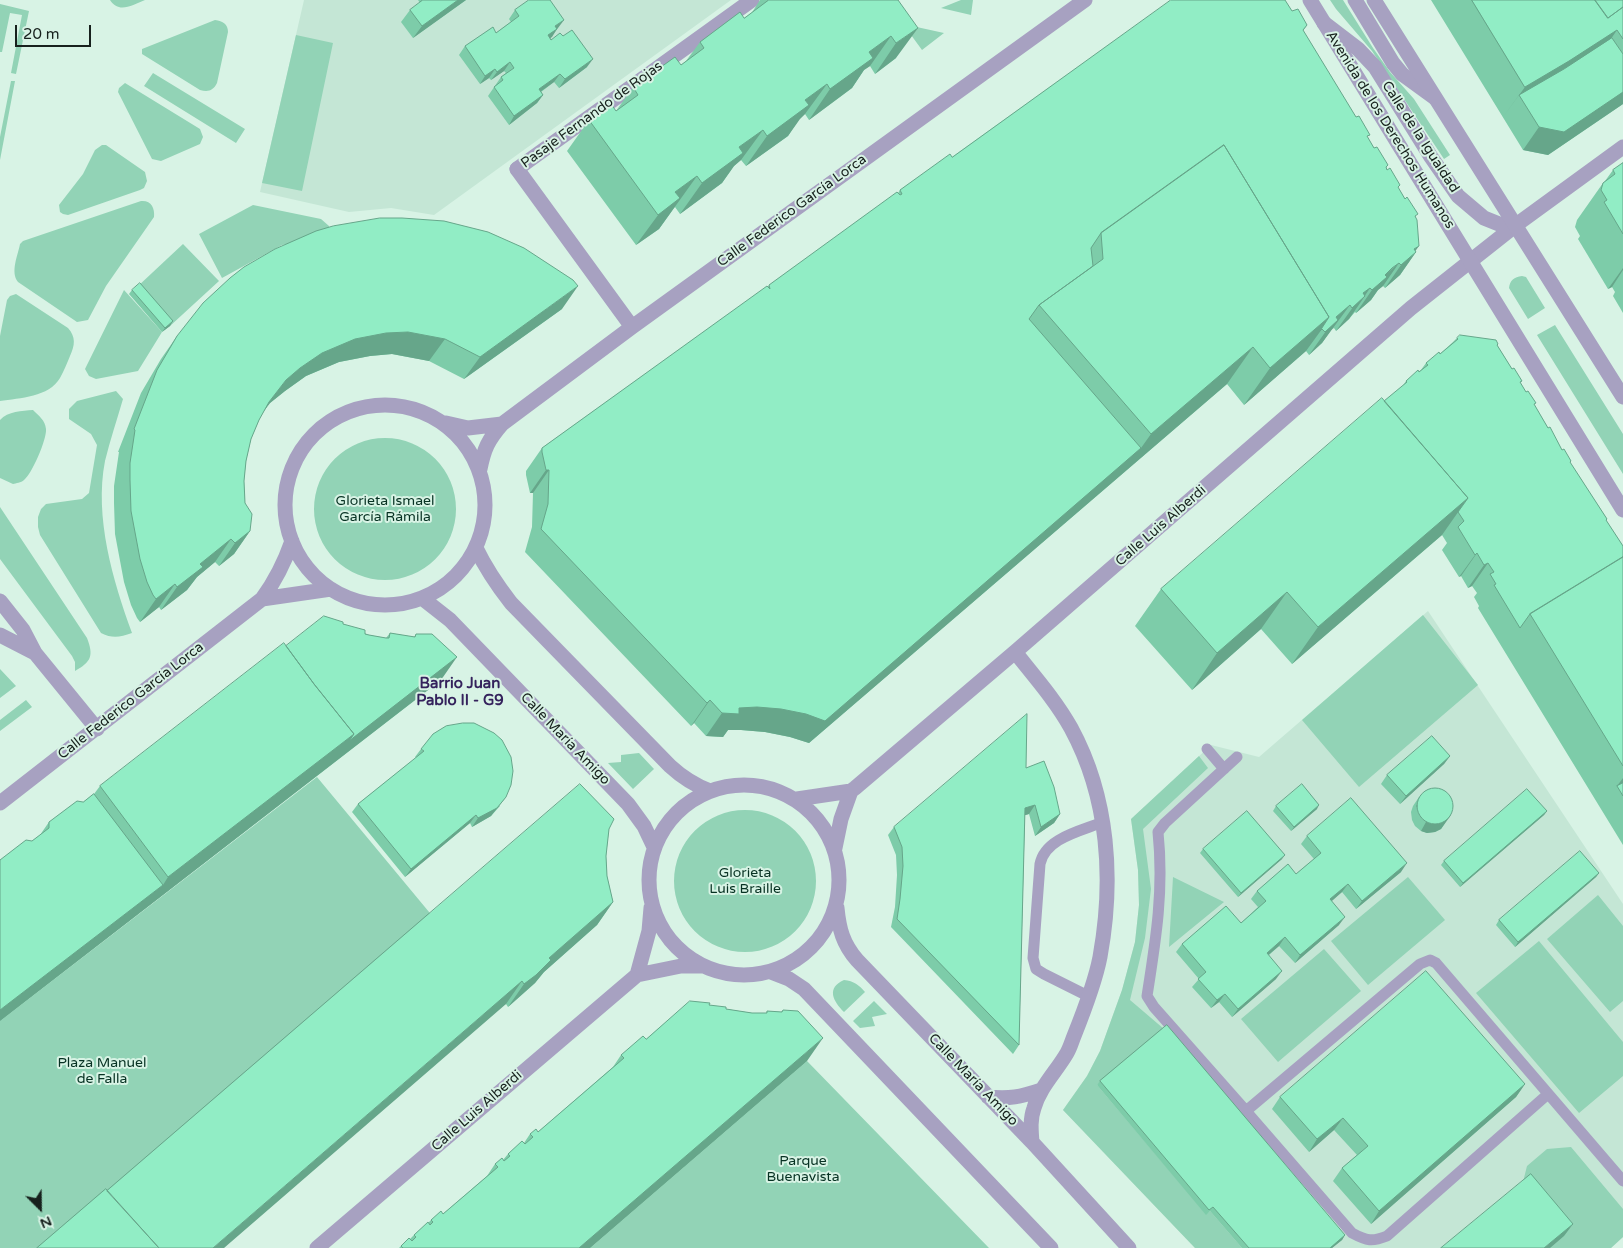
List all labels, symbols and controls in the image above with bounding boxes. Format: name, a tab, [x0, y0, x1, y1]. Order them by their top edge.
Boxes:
scale bar	[18, 15, 94, 47]
text: 20 m	[23, 25, 60, 43]
street label: Avenida de los Derechos Humanos	[1322, 28, 1458, 232]
street label: Pasaje Fernando de Rojas	[518, 58, 666, 172]
street label: Calle de la Igualdad	[1378, 78, 1462, 196]
street label: Calle Federico García Lorca	[714, 151, 870, 271]
street label: Calle Luis Alberdi	[1112, 482, 1210, 570]
park label: Glorieta Ismael García Rámila	[336, 493, 434, 526]
street label: Calle Federico García Lorca	[55, 639, 207, 763]
district label: Barrio Juan Pablo II - G9	[416, 675, 504, 710]
street label: Calle María Amigo	[517, 689, 613, 789]
park label: Glorieta Luis Braille	[709, 865, 781, 898]
street label: Calle María Amigo	[925, 1030, 1021, 1130]
park label: Plaza Manuel de Falla	[58, 1055, 146, 1088]
street label: Calle Luis Alberdi	[428, 1067, 526, 1155]
park label: Parque Buenavista	[766, 1153, 840, 1186]
north arrow	[15, 1183, 65, 1233]
text: N	[38, 1212, 55, 1232]

